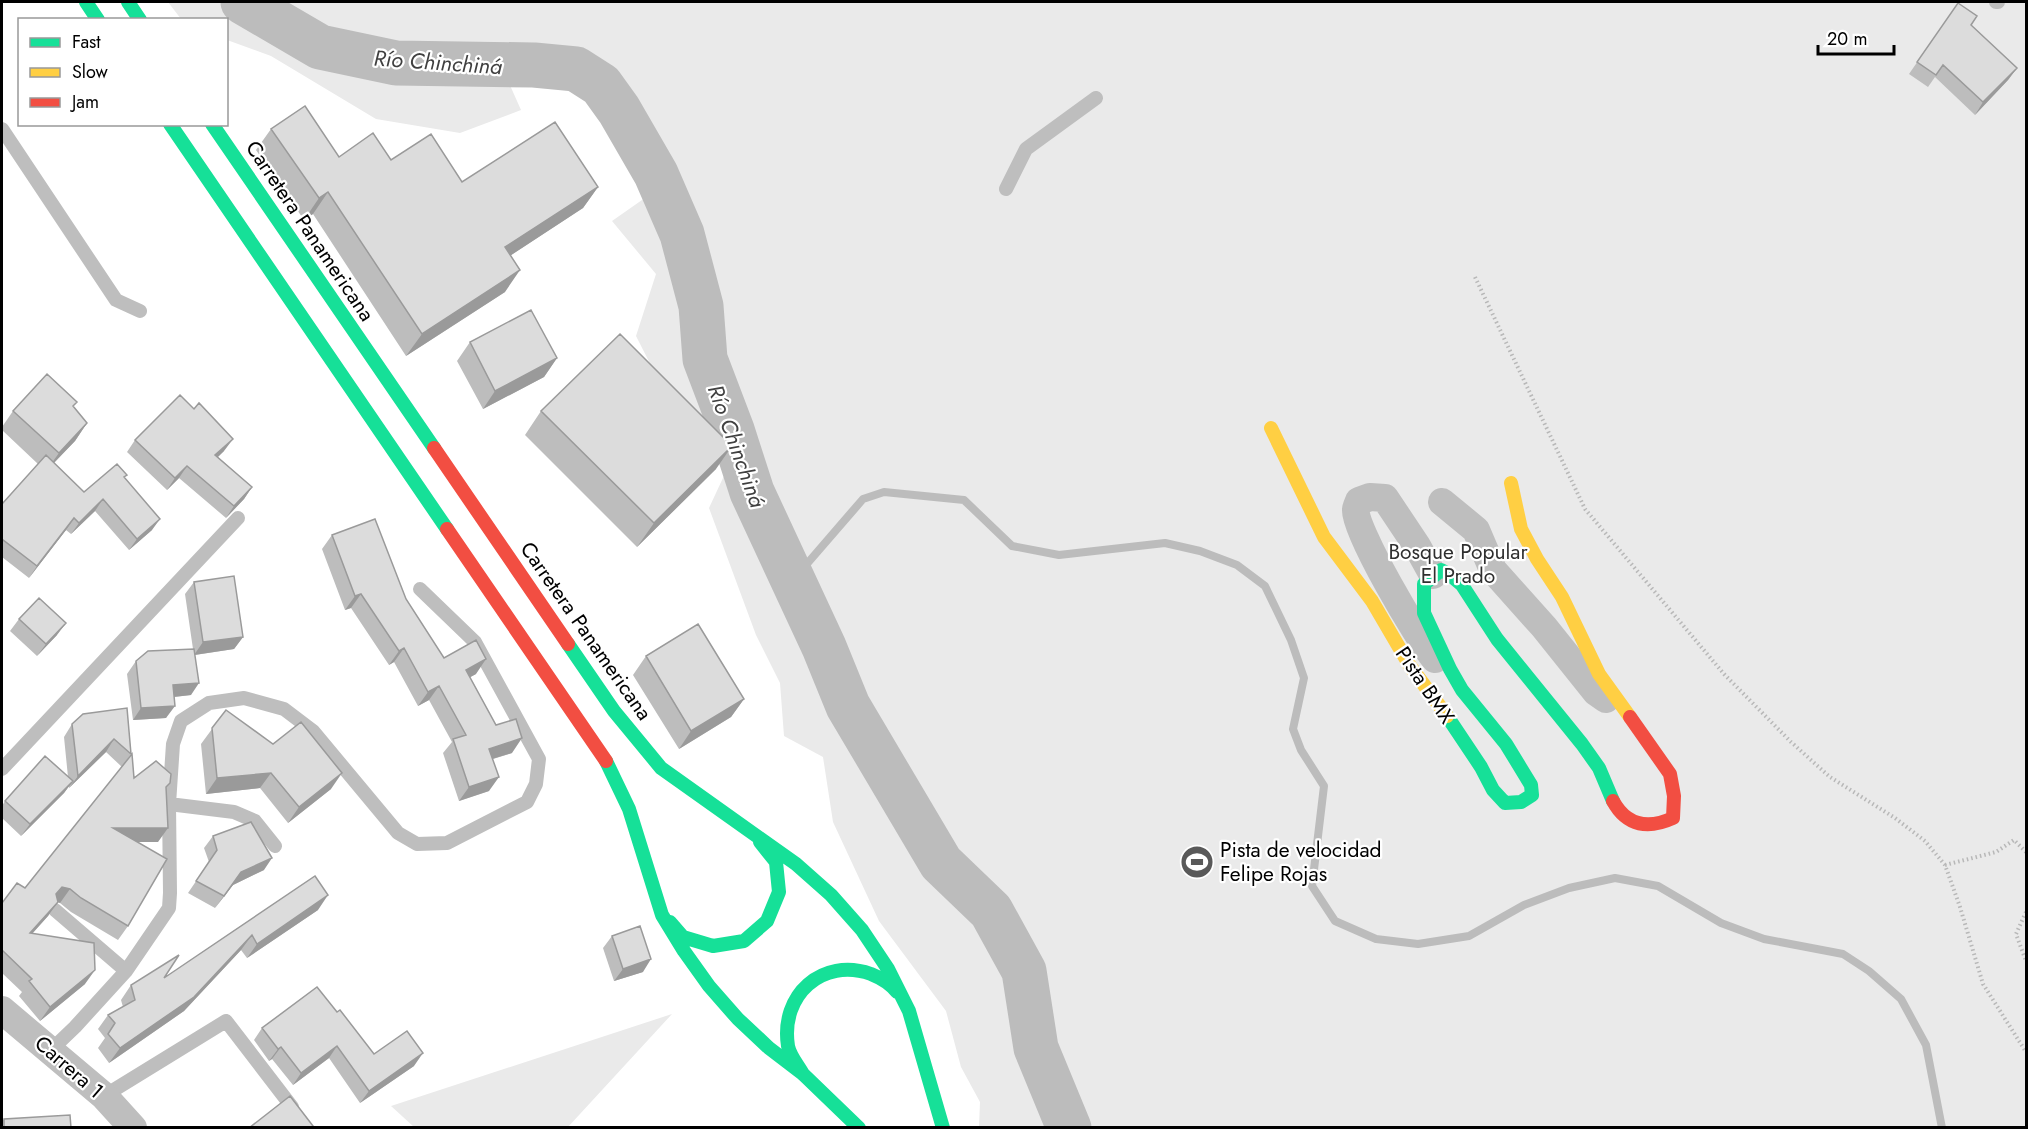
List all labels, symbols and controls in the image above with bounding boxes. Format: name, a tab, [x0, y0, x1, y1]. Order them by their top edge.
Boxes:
legend	[18, 18, 228, 126]
scale bar	[1818, 18, 1894, 56]
text: 20 m	[1827, 26, 1867, 52]
text: Fast	[72, 29, 101, 55]
water label: Río Chinchiná	[373, 42, 503, 82]
text: Slow	[72, 59, 109, 85]
text: Jam	[70, 89, 99, 115]
street label: Carretera Panamericana	[238, 135, 382, 327]
water label: Río Chinchiná	[700, 380, 774, 512]
street label: Carretera Panamericana	[513, 536, 659, 726]
park label: Bosque Popular El Prado	[1388, 537, 1528, 591]
street label: Pista BMX	[1388, 640, 1462, 730]
place label: Pista de velocidad Felipe Rojas	[1220, 835, 1382, 889]
sports icon: Pista de velocidad Felipe Rojas	[1179, 844, 1215, 880]
street label: Carrera 1	[28, 1029, 110, 1105]

